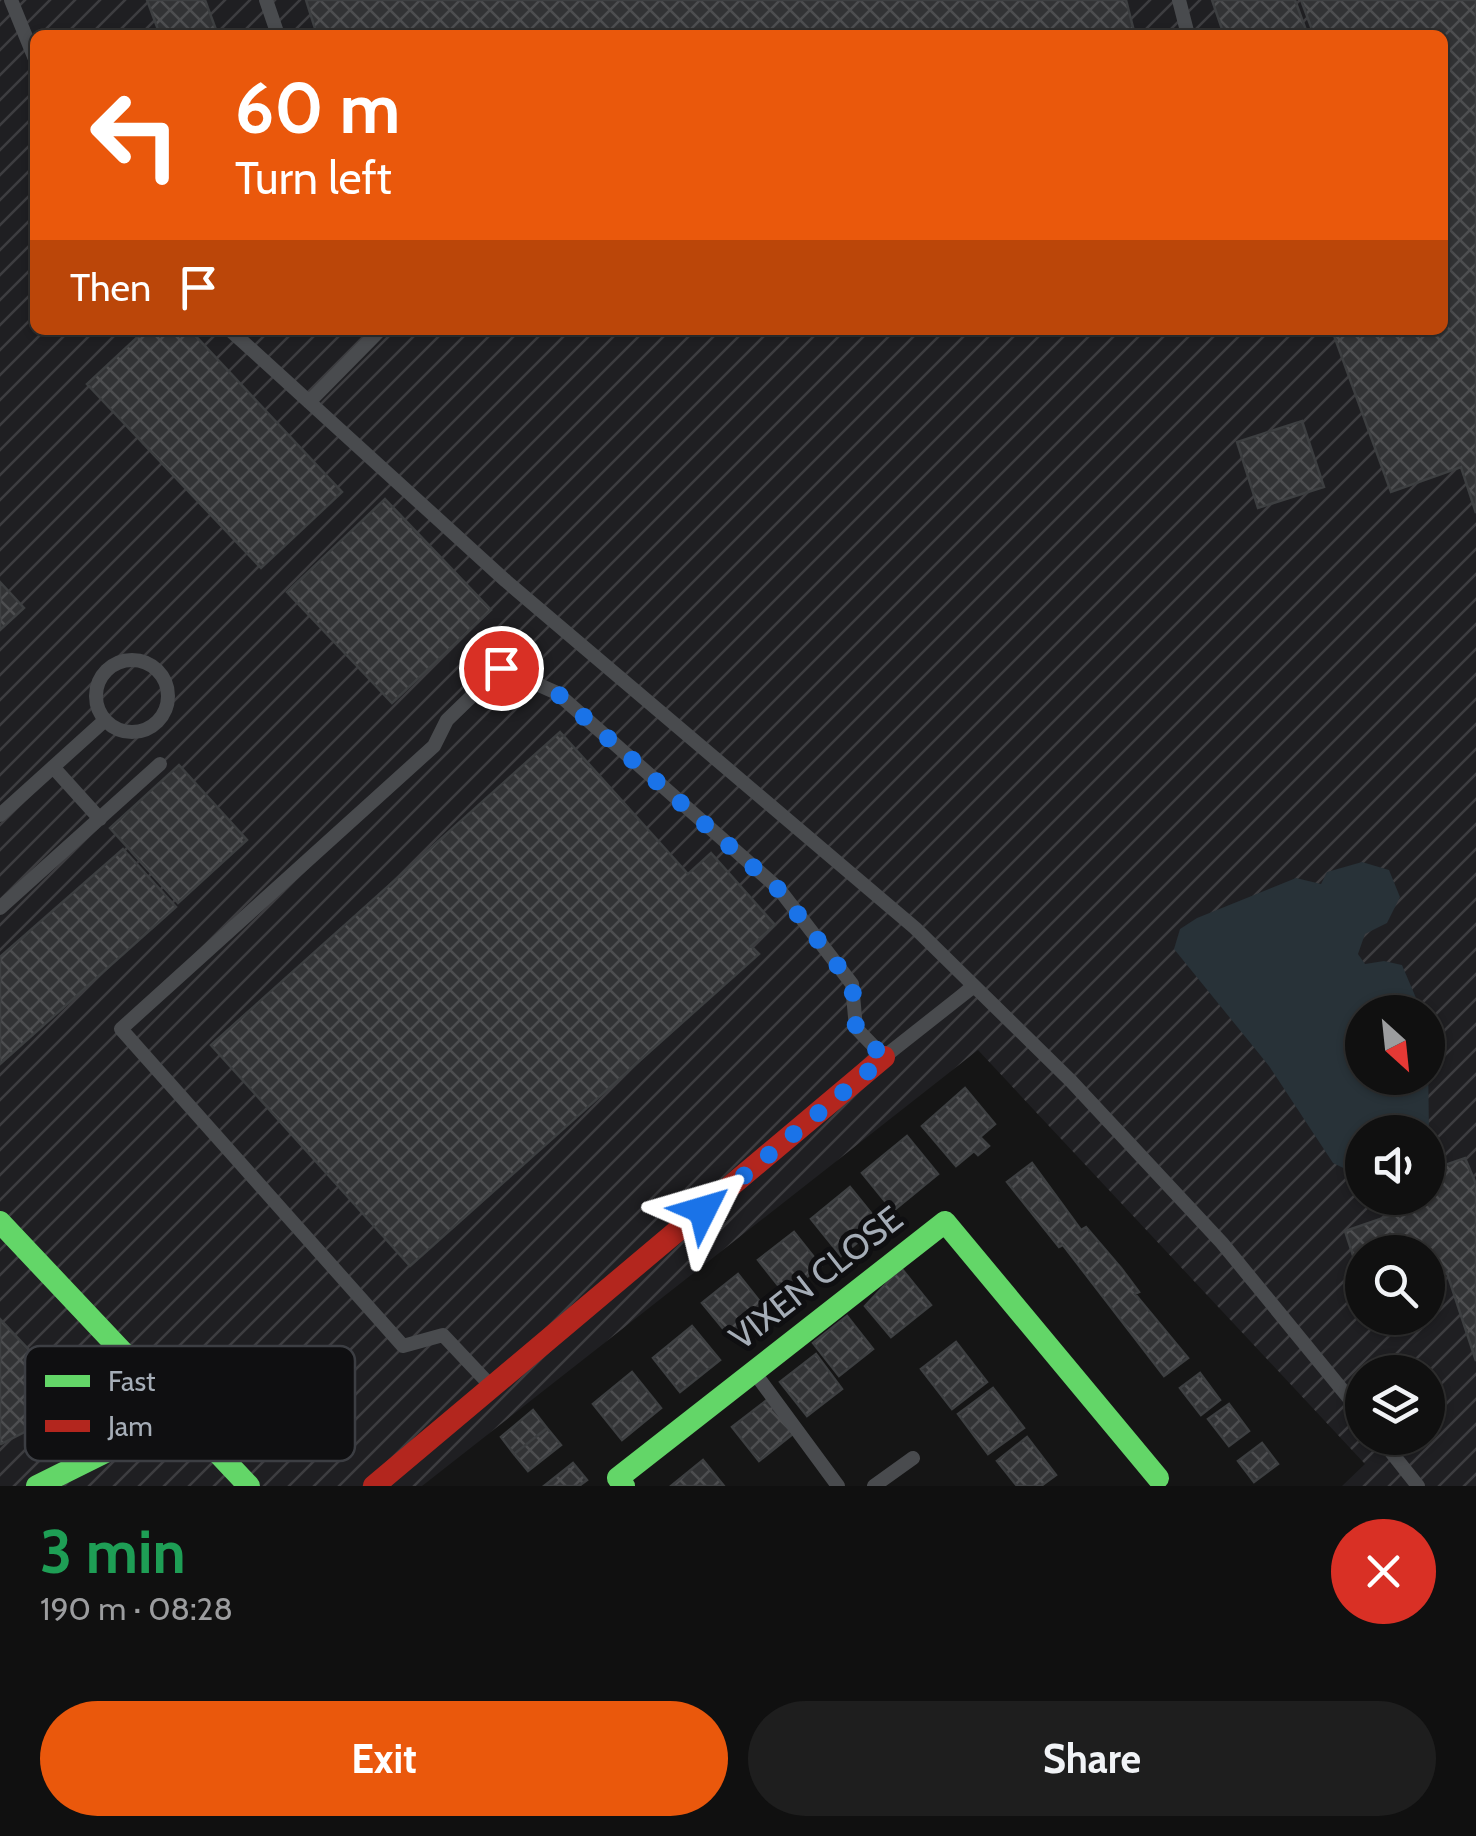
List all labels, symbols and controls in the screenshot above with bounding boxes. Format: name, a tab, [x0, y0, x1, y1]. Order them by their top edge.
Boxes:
text: 60 m	[235, 65, 400, 151]
icon: left	[70, 70, 200, 200]
text: Turn left	[235, 151, 392, 205]
icon: arrive	[171, 260, 226, 315]
text: Then	[70, 264, 151, 311]
pin	[459, 626, 544, 711]
icon: arrive	[474, 641, 529, 696]
north arrow	[1345, 995, 1445, 1095]
map controls	[1345, 995, 1445, 1455]
button: sound	[1345, 1115, 1445, 1215]
position arrow	[651, 1158, 755, 1262]
street label: VIXEN CLOSE	[721, 1197, 911, 1359]
button: search	[1345, 1235, 1445, 1335]
legend	[25, 1346, 355, 1461]
button: layers	[1345, 1355, 1445, 1455]
text: Fast	[108, 1364, 156, 1398]
text: Jam	[107, 1409, 153, 1443]
text: 3 min	[40, 1515, 186, 1588]
button: close	[1331, 1519, 1436, 1624]
text: 190 m · 08:28	[40, 1589, 233, 1628]
button: Exit	[40, 1701, 728, 1816]
button: Share	[748, 1701, 1436, 1816]

